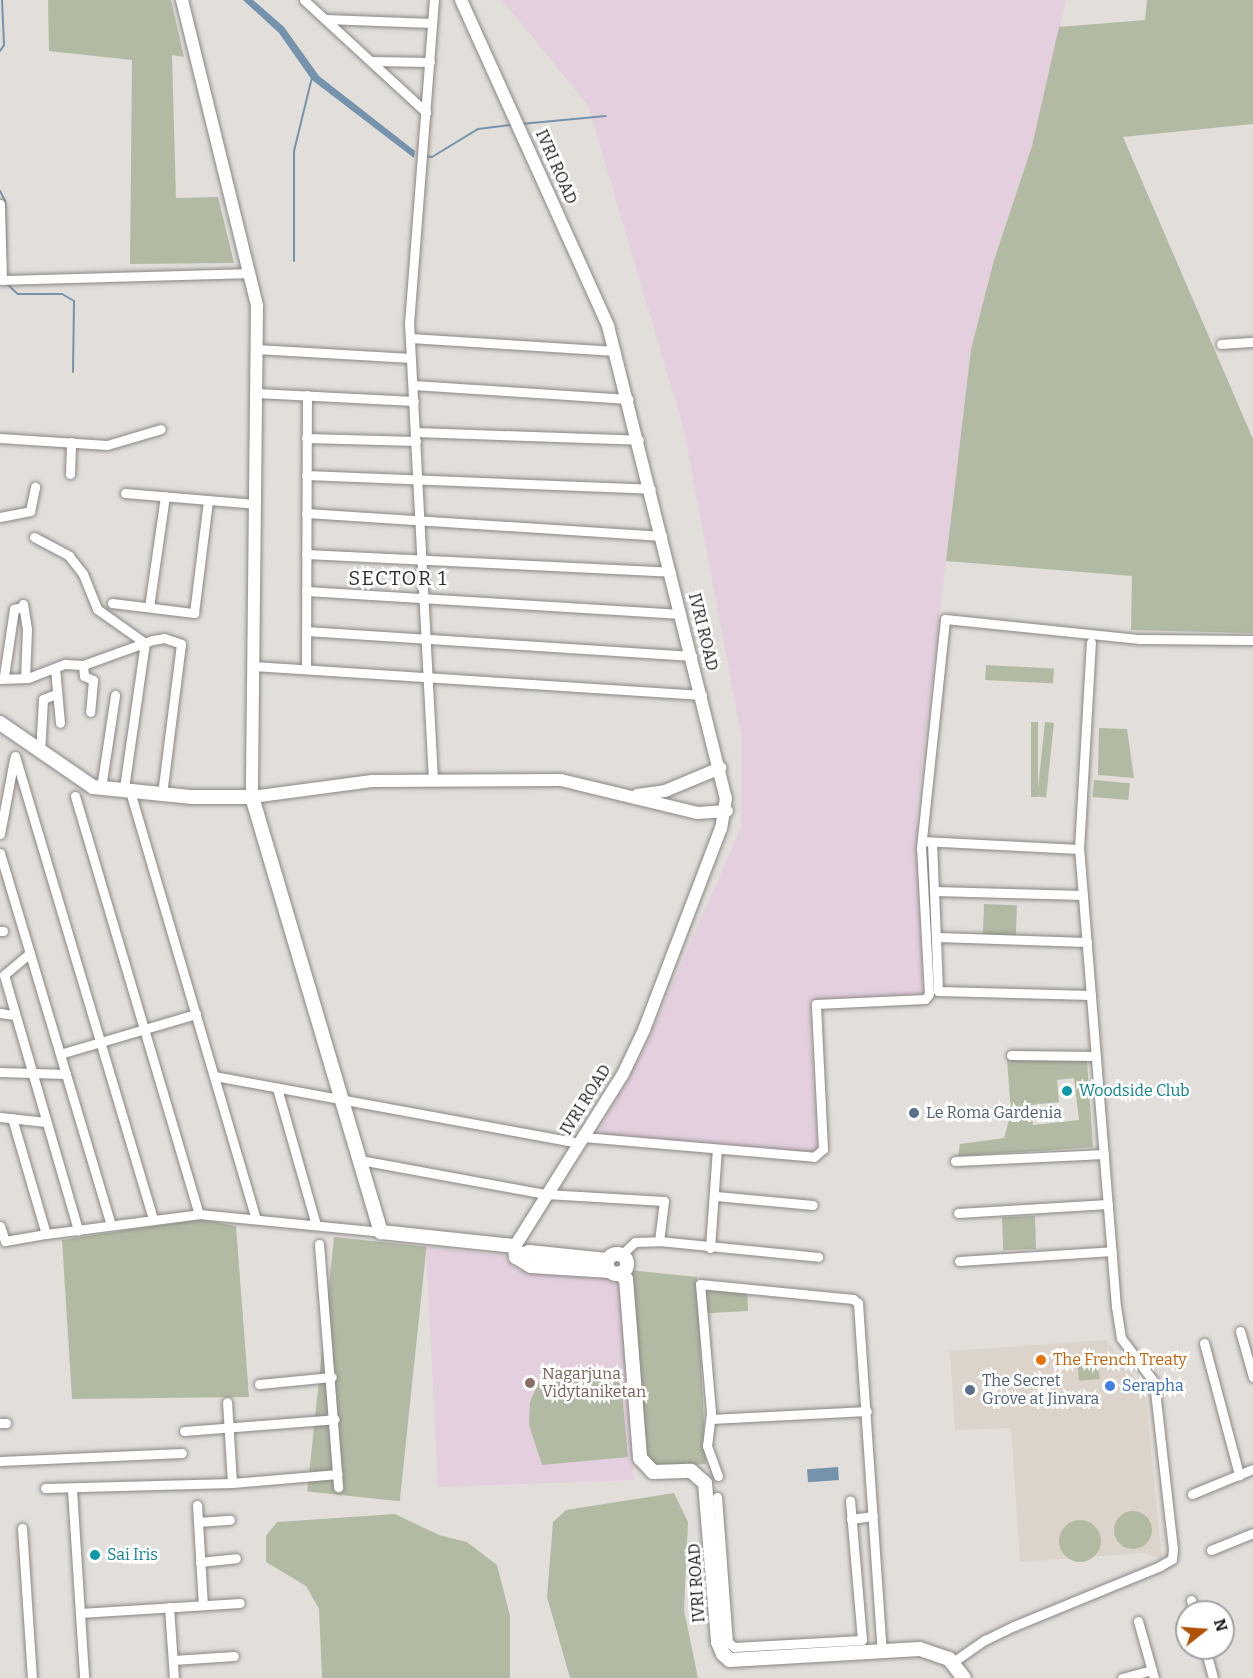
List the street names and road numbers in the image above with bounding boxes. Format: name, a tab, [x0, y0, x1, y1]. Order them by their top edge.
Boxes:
street label: IVRI ROAD	[531, 127, 581, 207]
street label: IVRI ROAD	[684, 591, 722, 673]
street label: IVRI ROAD	[557, 1061, 615, 1139]
street label: IVRI ROAD	[685, 1543, 709, 1623]

